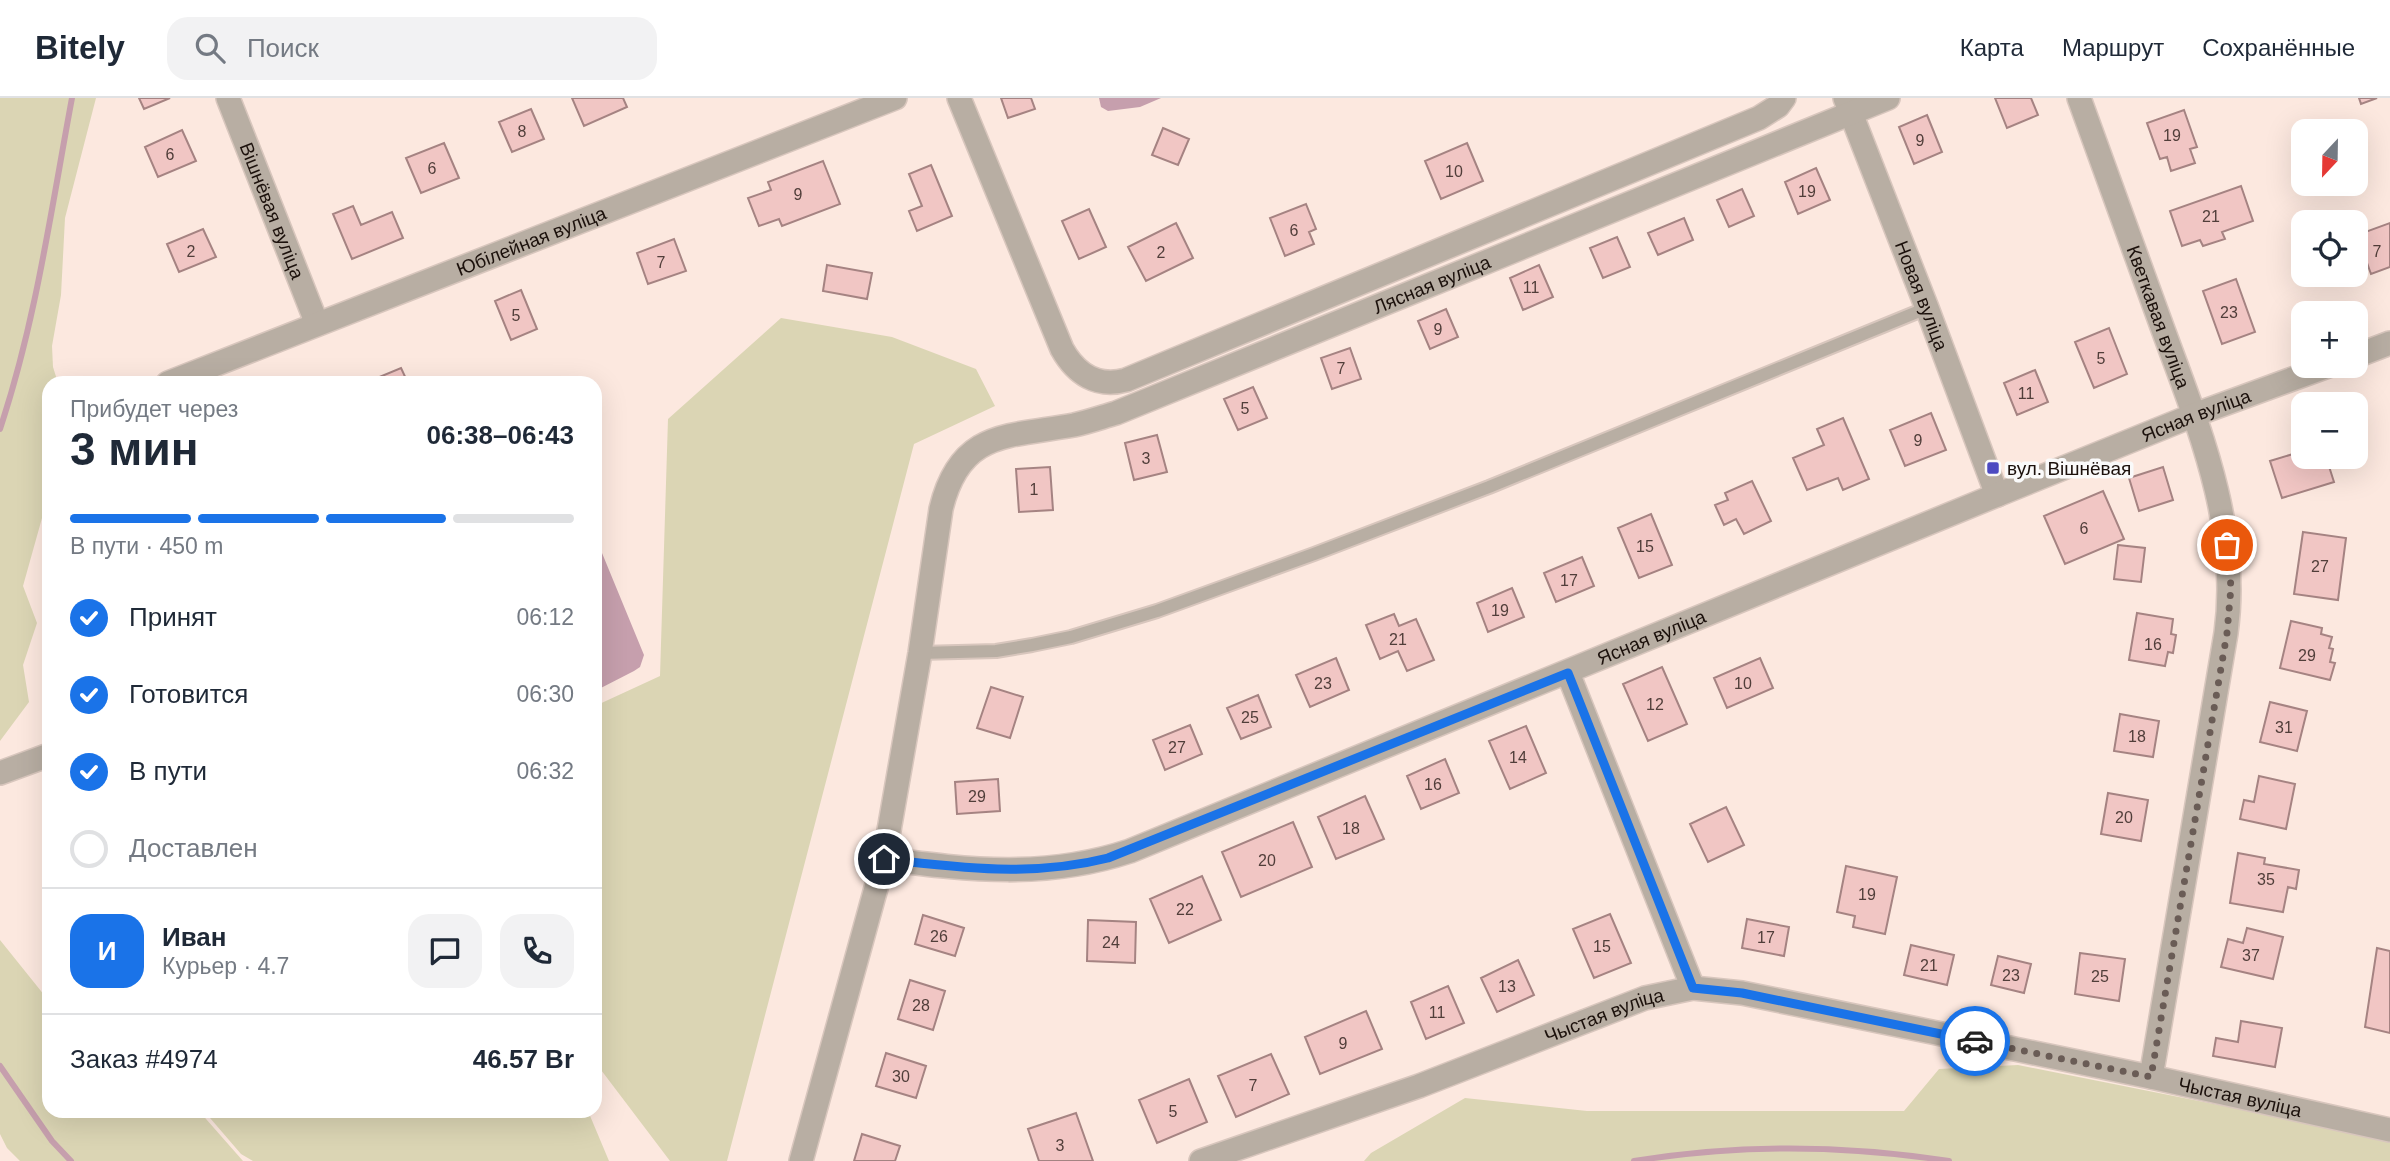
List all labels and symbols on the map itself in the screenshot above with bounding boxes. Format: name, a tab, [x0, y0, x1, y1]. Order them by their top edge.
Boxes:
north arrow	[2291, 119, 2368, 196]
house number: 8	[518, 123, 527, 140]
house number: 19	[2163, 127, 2181, 144]
house number: 9	[1916, 132, 1925, 149]
street label: Вішнёвая вуліца	[236, 139, 309, 282]
house number: 6	[166, 146, 175, 163]
house number: 6	[428, 160, 437, 177]
house number: 10	[1445, 163, 1463, 180]
house number: 19	[1798, 183, 1816, 200]
house number: 9	[794, 186, 803, 203]
street label: Юбілейная вуліца	[453, 202, 609, 279]
house number: 21	[2202, 208, 2220, 225]
house number: 6	[1290, 222, 1299, 239]
street label: Новая вуліца	[1891, 238, 1953, 354]
house number: 2	[187, 243, 196, 260]
street label: Кветкавая вуліца	[2123, 243, 2194, 392]
house number: 7	[2373, 243, 2382, 260]
house number: 2	[1157, 244, 1166, 261]
street label: Лясная вуліца	[1370, 251, 1494, 317]
house number: 7	[657, 254, 666, 271]
house number: 11	[1523, 279, 1539, 296]
house number: 23	[2220, 304, 2238, 321]
house number: 5	[512, 307, 521, 324]
house number: 9	[1434, 321, 1443, 338]
house number: 5	[2097, 350, 2106, 367]
house number: 7	[1337, 360, 1346, 377]
house number: 11	[2018, 385, 2034, 402]
street label: Ясная вуліца	[2138, 385, 2254, 446]
house number: 5	[1241, 400, 1250, 417]
house number: 9	[1914, 432, 1923, 449]
house number: 3	[1142, 450, 1151, 467]
place label: вул. Вішнёвая	[2007, 458, 2131, 479]
marker: вул. Вішнёвая	[1985, 460, 2001, 476]
house number: 1	[1030, 481, 1039, 498]
pin	[2197, 515, 2257, 575]
house number: 6	[2080, 520, 2089, 537]
house number: 15	[1636, 538, 1654, 555]
house number: 27	[2311, 558, 2329, 575]
house number: 17	[1560, 572, 1578, 589]
house number: 19	[1491, 602, 1509, 619]
street label: Ясная вуліца	[1594, 605, 1709, 669]
house number: 21	[1389, 631, 1407, 648]
house number: 16	[2144, 636, 2162, 653]
house number: 29	[2298, 647, 2316, 664]
house number: 23	[1314, 675, 1332, 692]
house number: 10	[1734, 675, 1752, 692]
house number: 12	[1646, 696, 1664, 713]
house number: 25	[1241, 709, 1259, 726]
house number: 31	[2275, 719, 2293, 736]
house number: 18	[2128, 728, 2146, 745]
house number: 27	[1168, 739, 1186, 756]
house number: 14	[1509, 749, 1527, 766]
house number: 16	[1424, 776, 1442, 793]
house number: 29	[968, 788, 986, 805]
house number: 20	[2115, 809, 2133, 826]
house number: 18	[1342, 820, 1360, 837]
pin	[854, 829, 914, 889]
house number: 20	[1258, 852, 1276, 869]
house number: 35	[2257, 871, 2275, 888]
house number: 19	[1858, 886, 1876, 903]
house number: 22	[1176, 901, 1194, 918]
house number: 26	[930, 928, 948, 945]
house number: 17	[1757, 929, 1775, 946]
house number: 24	[1102, 934, 1120, 951]
house number: 15	[1593, 938, 1611, 955]
house number: 37	[2242, 947, 2260, 964]
house number: 21	[1920, 957, 1938, 974]
house number: 23	[2002, 967, 2020, 984]
house number: 25	[2091, 968, 2109, 985]
house number: 13	[1498, 978, 1516, 995]
street label: Чыстая вуліца	[1541, 984, 1666, 1047]
house number: 28	[912, 997, 930, 1014]
house number: 11	[1429, 1004, 1445, 1021]
courier	[1940, 1006, 2010, 1076]
house number: 9	[1339, 1035, 1348, 1052]
house number: 30	[892, 1068, 910, 1085]
street label: Чыстая вуліца	[2176, 1073, 2304, 1121]
house number: 7	[1249, 1077, 1258, 1094]
house number: 5	[1169, 1103, 1178, 1120]
house number: 3	[1056, 1137, 1065, 1154]

